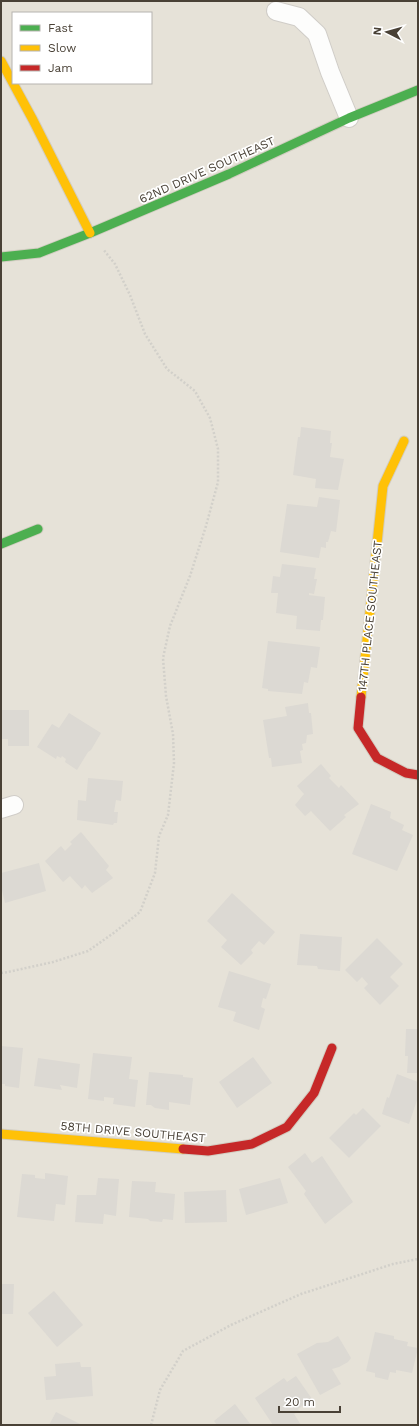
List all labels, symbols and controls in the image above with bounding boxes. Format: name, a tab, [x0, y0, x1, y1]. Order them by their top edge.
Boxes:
legend	[12, 12, 152, 84]
north arrow	[367, 12, 407, 52]
text: Fast	[48, 21, 73, 35]
text: N	[371, 26, 384, 36]
text: Slow	[48, 41, 76, 55]
text: Jam	[48, 61, 73, 75]
street label: 62ND DRIVE SOUTHEAST	[137, 134, 277, 206]
street label: 147TH PLACE SOUTHEAST	[355, 540, 385, 692]
street label: 58TH DRIVE SOUTHEAST	[60, 1119, 206, 1145]
scale bar	[279, 1388, 340, 1414]
text: 20 m	[285, 1395, 315, 1409]

